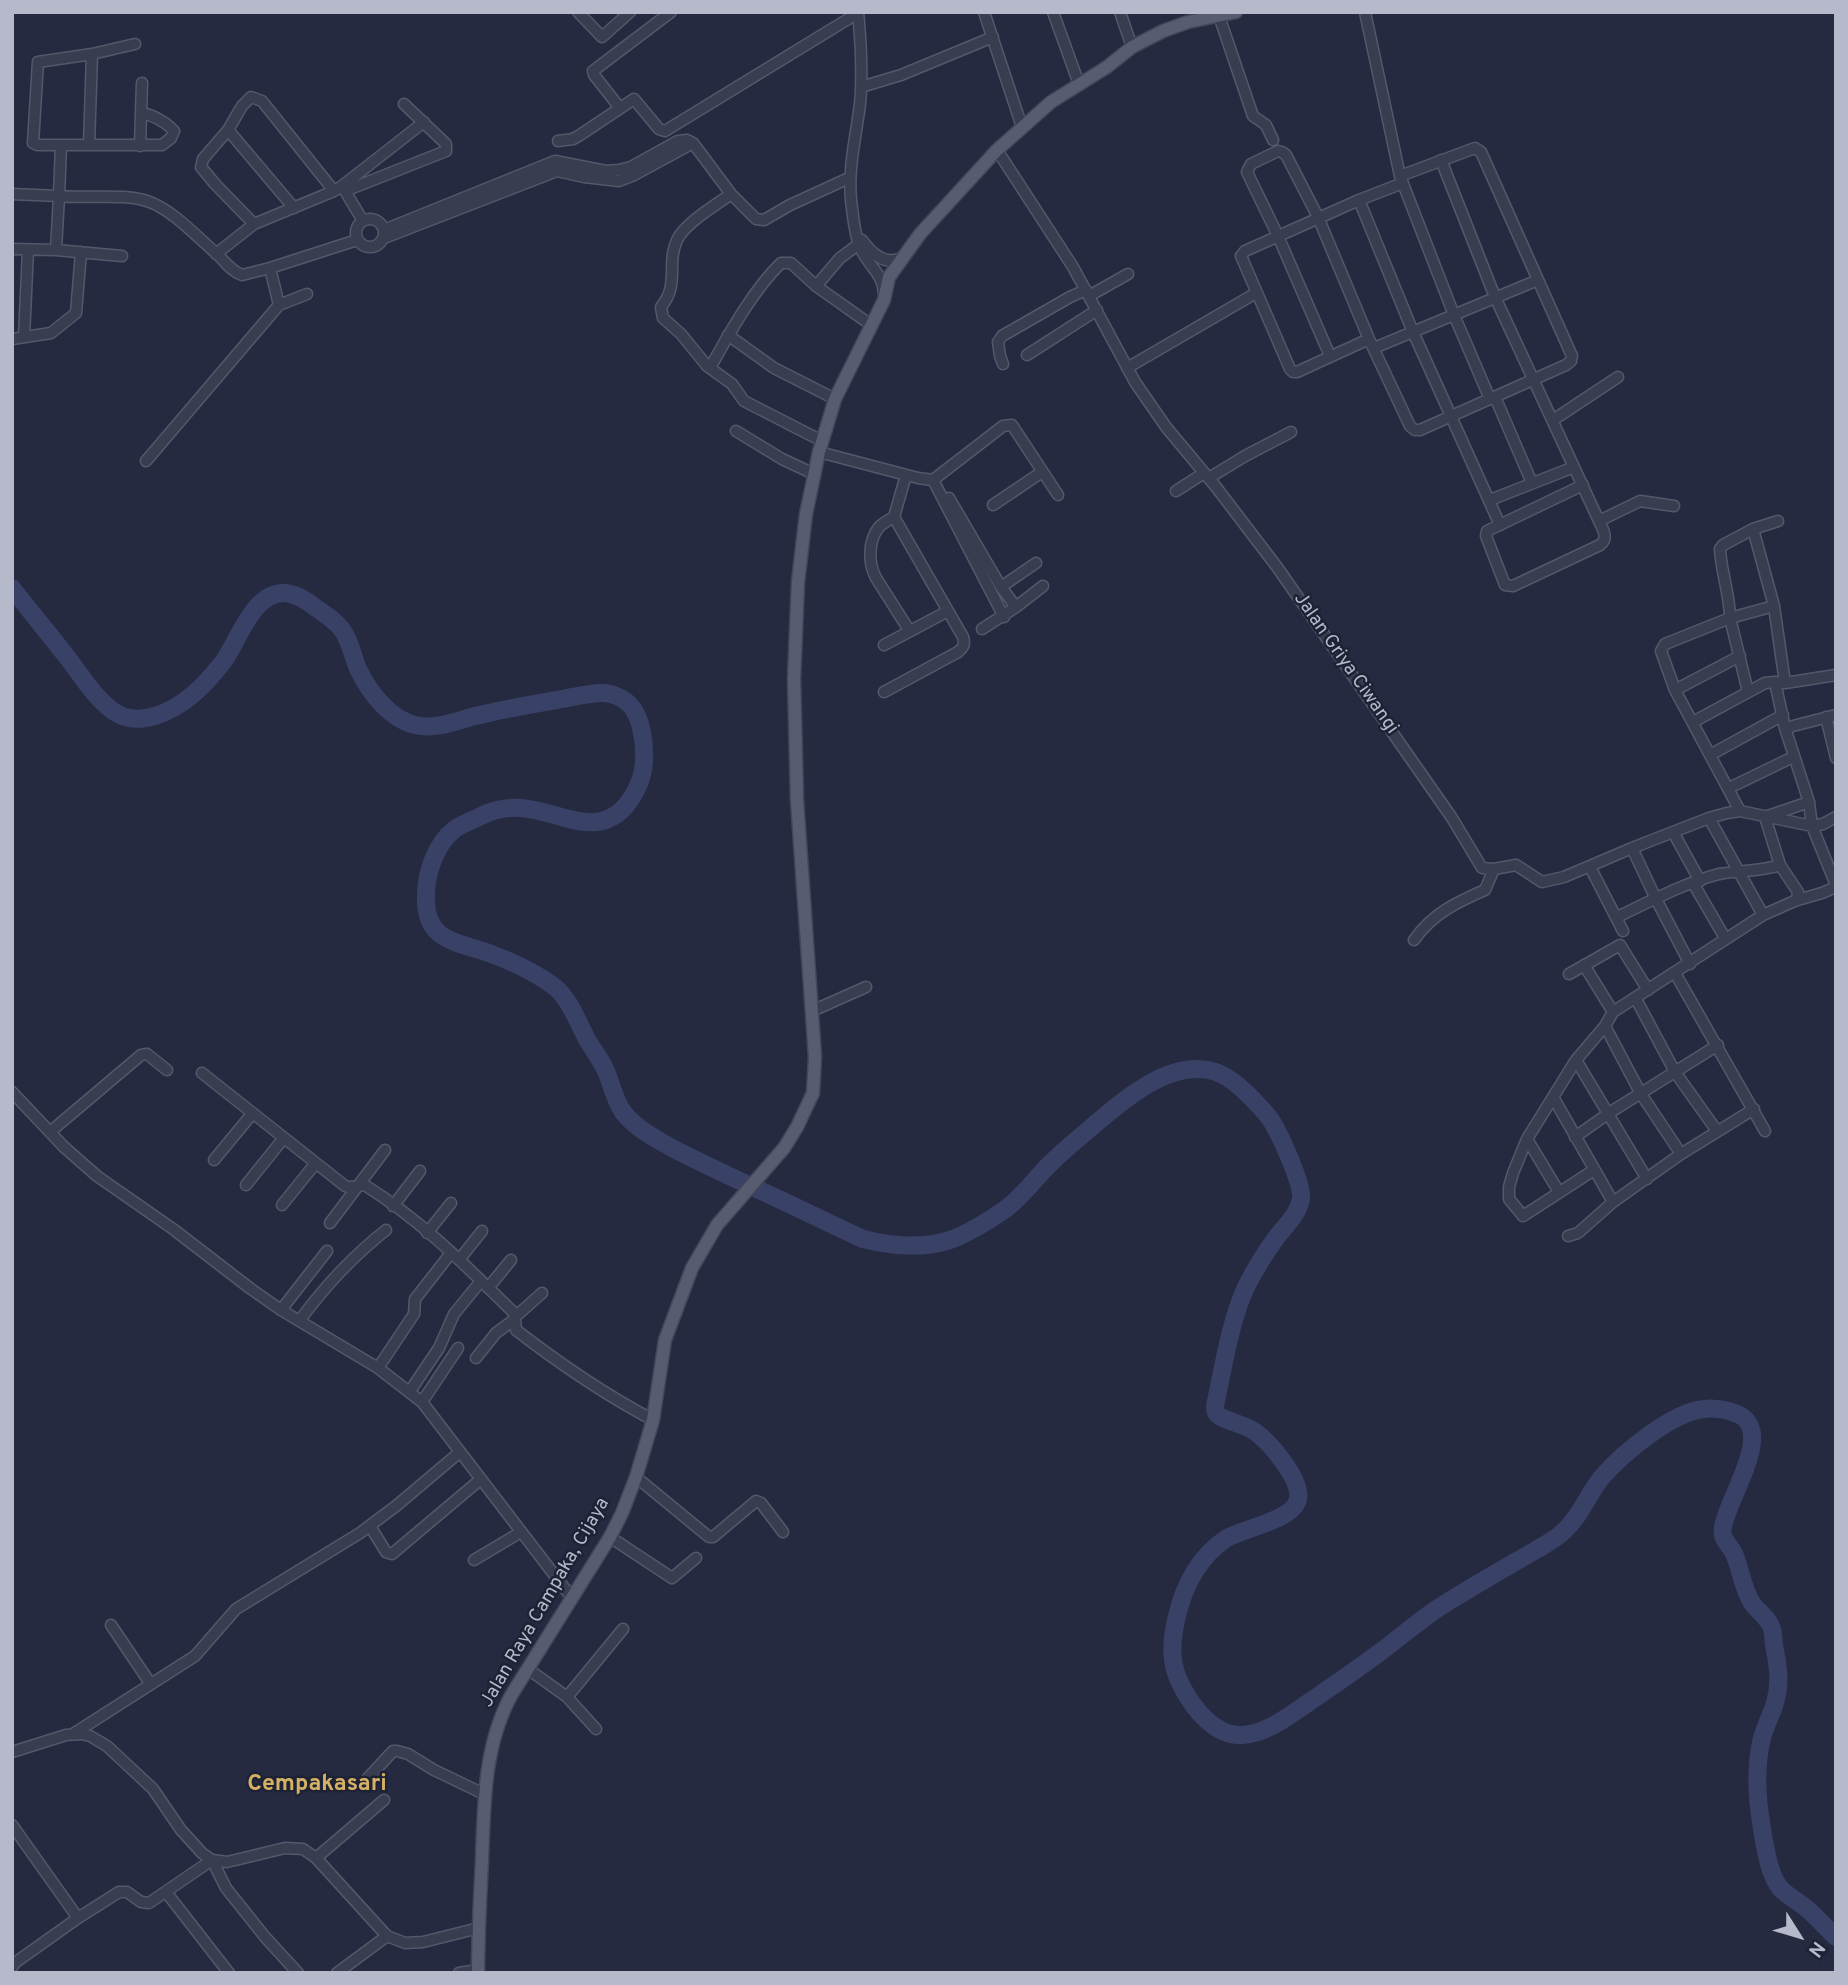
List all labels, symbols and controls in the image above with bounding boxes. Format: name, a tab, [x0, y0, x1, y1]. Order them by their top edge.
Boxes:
street label: Jalan Griya Ciwangi	[1288, 589, 1402, 739]
street label: Jalan Raya Campaka, Cijaya	[477, 1494, 615, 1712]
district label: Cempakasari	[247, 1771, 387, 1799]
north arrow	[1764, 1901, 1834, 1971]
text: N	[1802, 1936, 1829, 1961]

